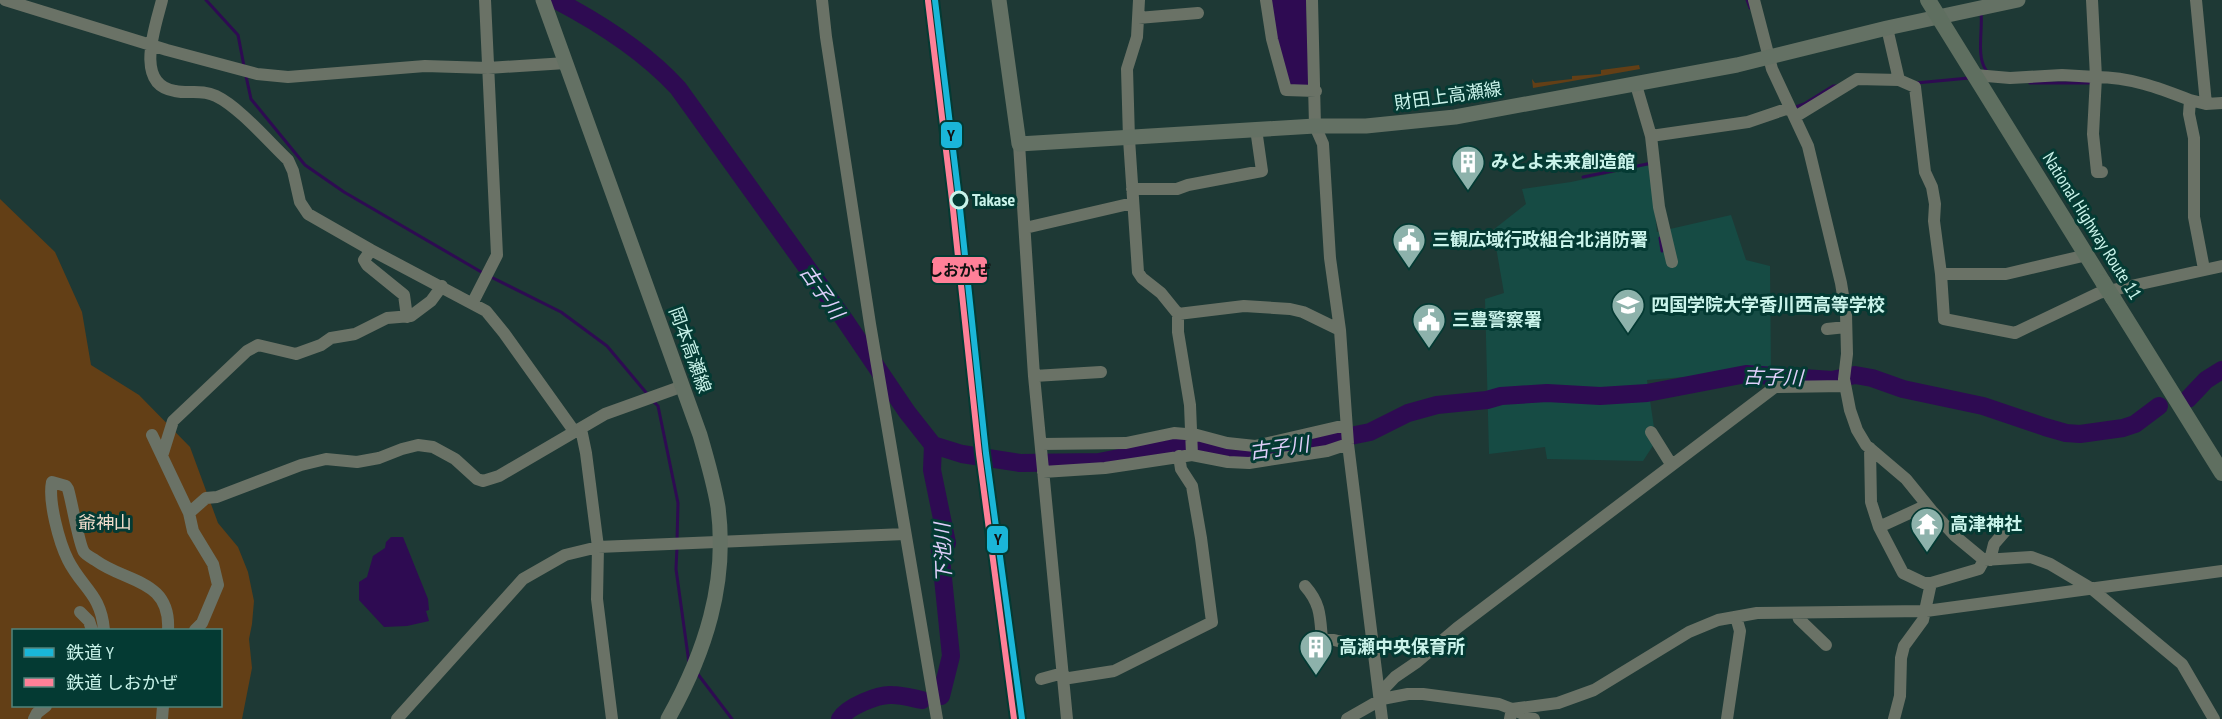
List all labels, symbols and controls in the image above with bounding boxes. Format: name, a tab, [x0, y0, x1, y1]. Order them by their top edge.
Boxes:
street label: 財田上高瀬線	[1393, 77, 1503, 114]
line badge: Y	[940, 121, 963, 149]
text: Y	[946, 125, 955, 145]
building icon: みとよ未来創造館	[1450, 144, 1486, 191]
street label: National Highway Route 11	[2038, 148, 2147, 304]
place label: みとよ未来創造館	[1491, 150, 1635, 173]
place label: Takase	[972, 188, 1016, 211]
marker: Takase	[950, 191, 968, 209]
public building icon: 三観広域行政組合北消防署	[1391, 222, 1427, 269]
place label: 三観広域行政組合北消防署	[1432, 228, 1648, 251]
line badge: しおかぜ	[931, 256, 988, 284]
water label: 古子川	[794, 260, 851, 326]
text: しおかぜ	[927, 260, 991, 280]
school or university icon: 四国学院大学香川西高等学校	[1610, 287, 1646, 334]
place label: 四国学院大学香川西高等学校	[1651, 293, 1885, 316]
public building icon: 三豊警察署	[1411, 302, 1447, 349]
street label: 岡本高瀬線	[664, 304, 717, 396]
place label: 三豊警察署	[1452, 308, 1542, 331]
water label: 古子川	[1743, 363, 1805, 391]
water label: 古子川	[1247, 431, 1312, 465]
temple icon: 高津神社	[1909, 506, 1945, 553]
park label: 爺神山	[78, 511, 132, 534]
place label: 高津神社	[1950, 512, 2022, 535]
water label: 下池川	[929, 521, 957, 583]
line badge: Y	[986, 525, 1009, 554]
text: Y	[993, 529, 1002, 549]
legend	[12, 629, 222, 707]
building icon: 高瀬中央保育所	[1298, 629, 1334, 676]
place label: 高瀬中央保育所	[1339, 635, 1465, 658]
text: 鉄道 Y	[66, 641, 115, 664]
text: 鉄道 しおかぜ	[66, 671, 178, 694]

